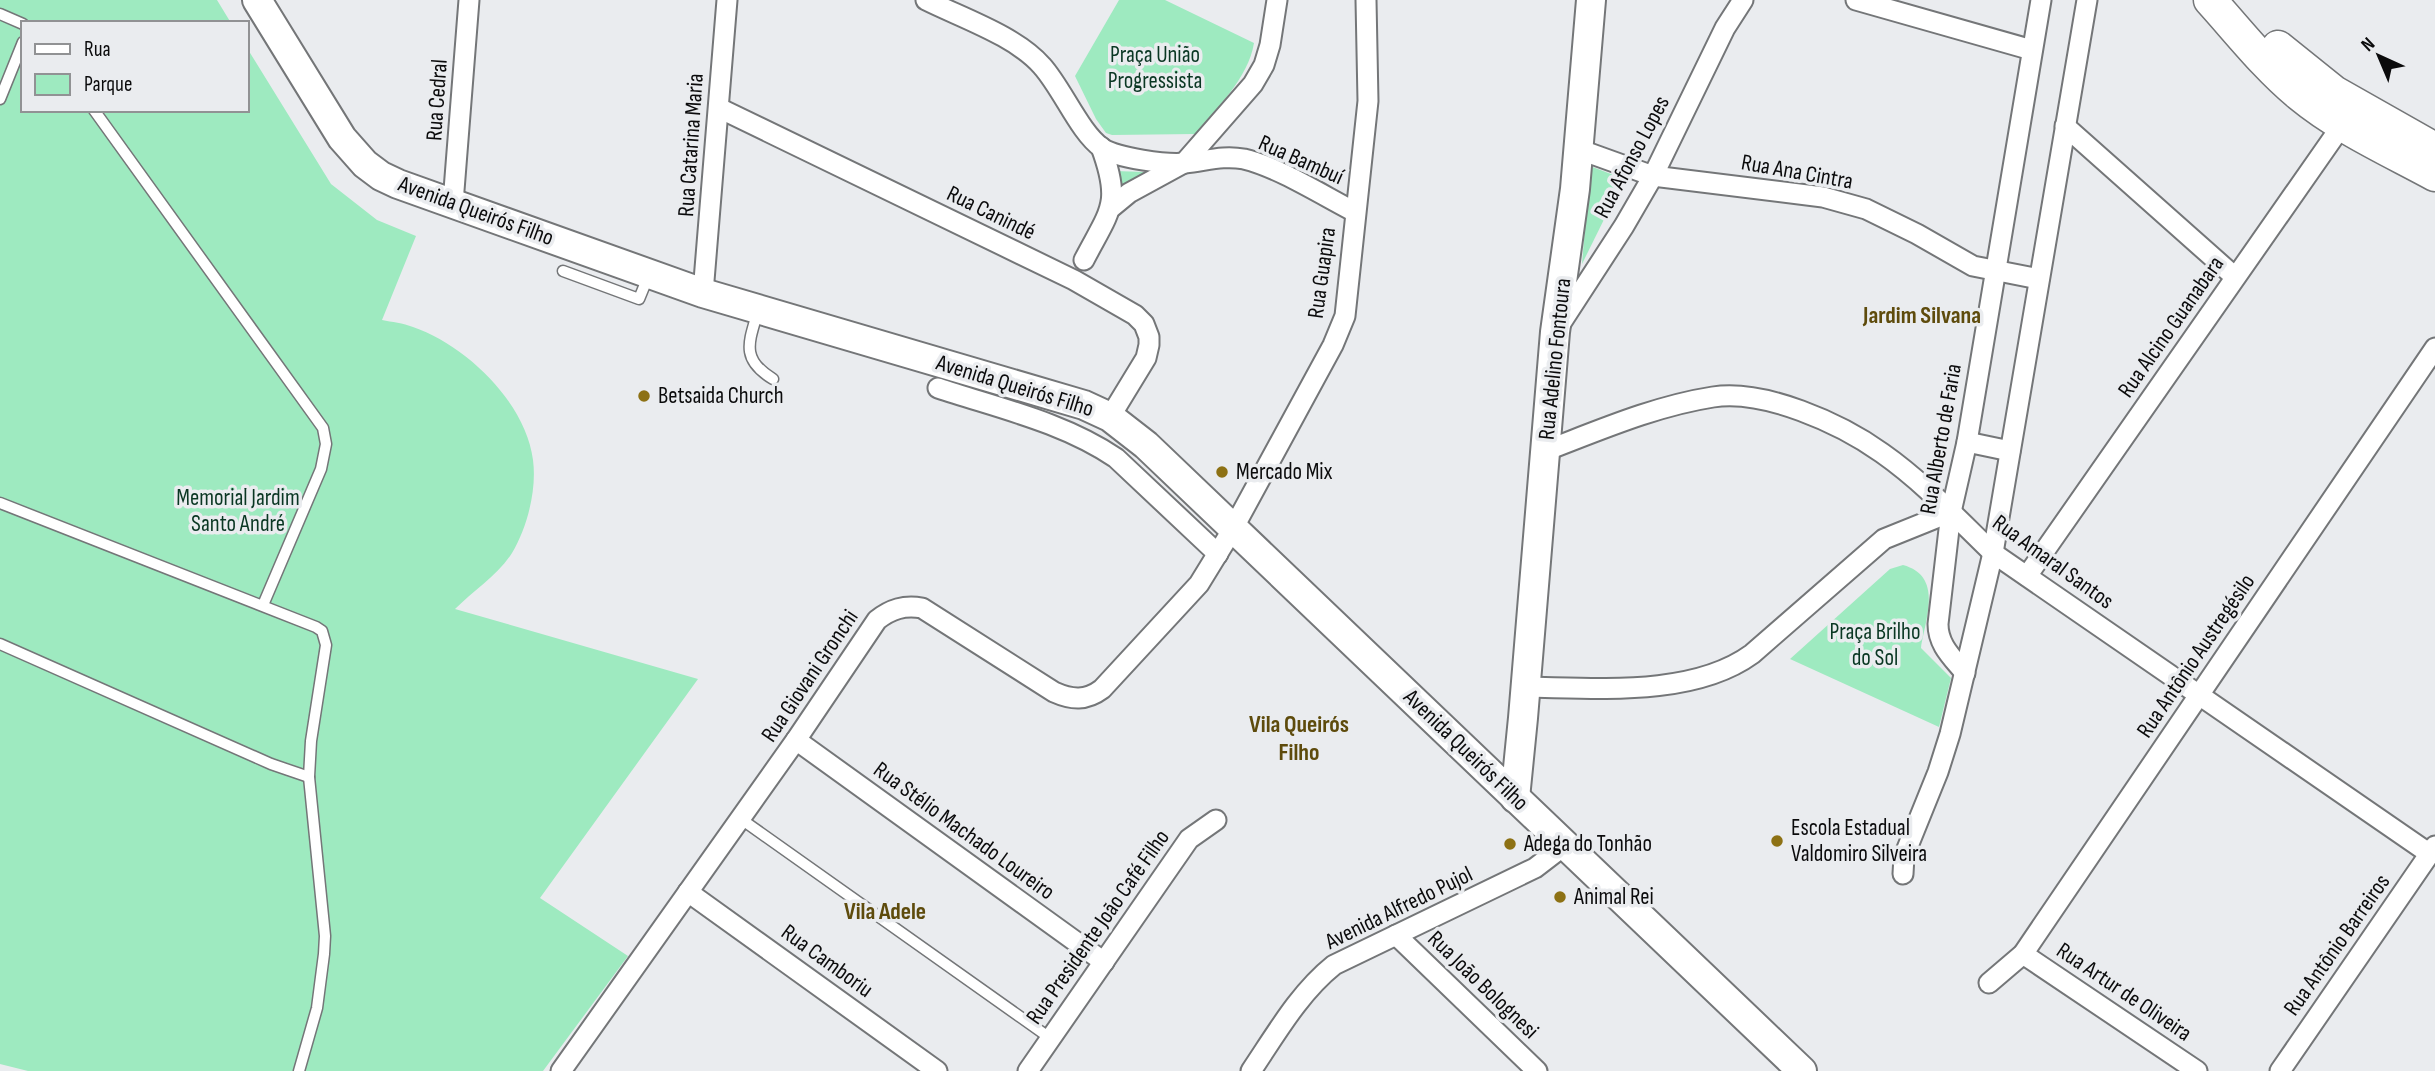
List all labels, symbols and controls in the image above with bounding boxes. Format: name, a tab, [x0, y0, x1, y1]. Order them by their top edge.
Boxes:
legend	[21, 21, 248, 112]
north arrow	[2344, 21, 2414, 91]
text: N	[2357, 33, 2380, 57]
text: Rua	[84, 37, 111, 62]
park label: Praça União Progressista	[1108, 41, 1202, 95]
street label: Rua Cedral	[420, 58, 454, 142]
text: Parque	[84, 72, 132, 97]
street label: Rua Catarina Maria	[672, 72, 710, 218]
street label: Rua Afonso Lopes	[1588, 91, 1676, 223]
street label: Rua Bambuí	[1254, 129, 1349, 191]
street label: Rua Ana Cintra	[1739, 148, 1855, 196]
street label: Avenida Queirós Filho	[394, 170, 557, 252]
street label: Rua Canindé	[942, 180, 1040, 246]
street label: Rua Guapira	[1302, 226, 1342, 320]
street label: Rua Alcino Guanabara	[2112, 251, 2230, 403]
street label: Rua Adelino Fontoura	[1533, 277, 1577, 441]
district label: Jardim Silvana	[1862, 301, 1981, 330]
street label: Avenida Queirós Filho	[932, 349, 1097, 423]
street label: Rua Alberto de Faria	[1914, 362, 1968, 516]
place label: Betsaida Church	[658, 382, 784, 410]
marker: Betsaida Church	[636, 388, 652, 404]
place label: Mercado Mix	[1236, 458, 1333, 486]
marker: Mercado Mix	[1214, 464, 1230, 480]
park label: Memorial Jardim Santo André	[176, 484, 300, 538]
street label: Rua Amaral Santos	[1987, 509, 2119, 615]
street label: Rua Antônio Austregésilo	[2131, 569, 2261, 743]
street label: Rua Giovani Gronchi	[755, 605, 865, 747]
park label: Praça Brilho do Sol	[1830, 618, 1921, 672]
street label: Avenida Queirós Filho	[1397, 683, 1534, 817]
district label: Vila Queirós Filho	[1249, 710, 1349, 767]
street label: Rua Stélio Machado Loureiro	[868, 756, 1060, 906]
place label: Escola Estadual Valdomiro Silveira	[1791, 814, 1927, 868]
street label: Rua Presidente João Café Filho	[1020, 824, 1176, 1030]
place label: Adega do Tonhão	[1523, 830, 1652, 858]
marker: Escola Estadual Valdomiro Silveira	[1769, 833, 1785, 849]
marker: Adega do Tonhão	[1502, 836, 1518, 852]
street label: Avenida Alfredo Pujol	[1320, 860, 1477, 956]
street label: Rua Antônio Barreiros	[2278, 869, 2396, 1021]
place label: Animal Rei	[1573, 883, 1654, 911]
marker: Animal Rei	[1552, 889, 1568, 905]
district label: Vila Adele	[844, 897, 926, 926]
street label: Rua Camboriu	[776, 918, 878, 1004]
street label: Rua João Bolognesi	[1422, 925, 1544, 1045]
street label: Rua Artur de Oliveira	[2051, 936, 2197, 1048]

